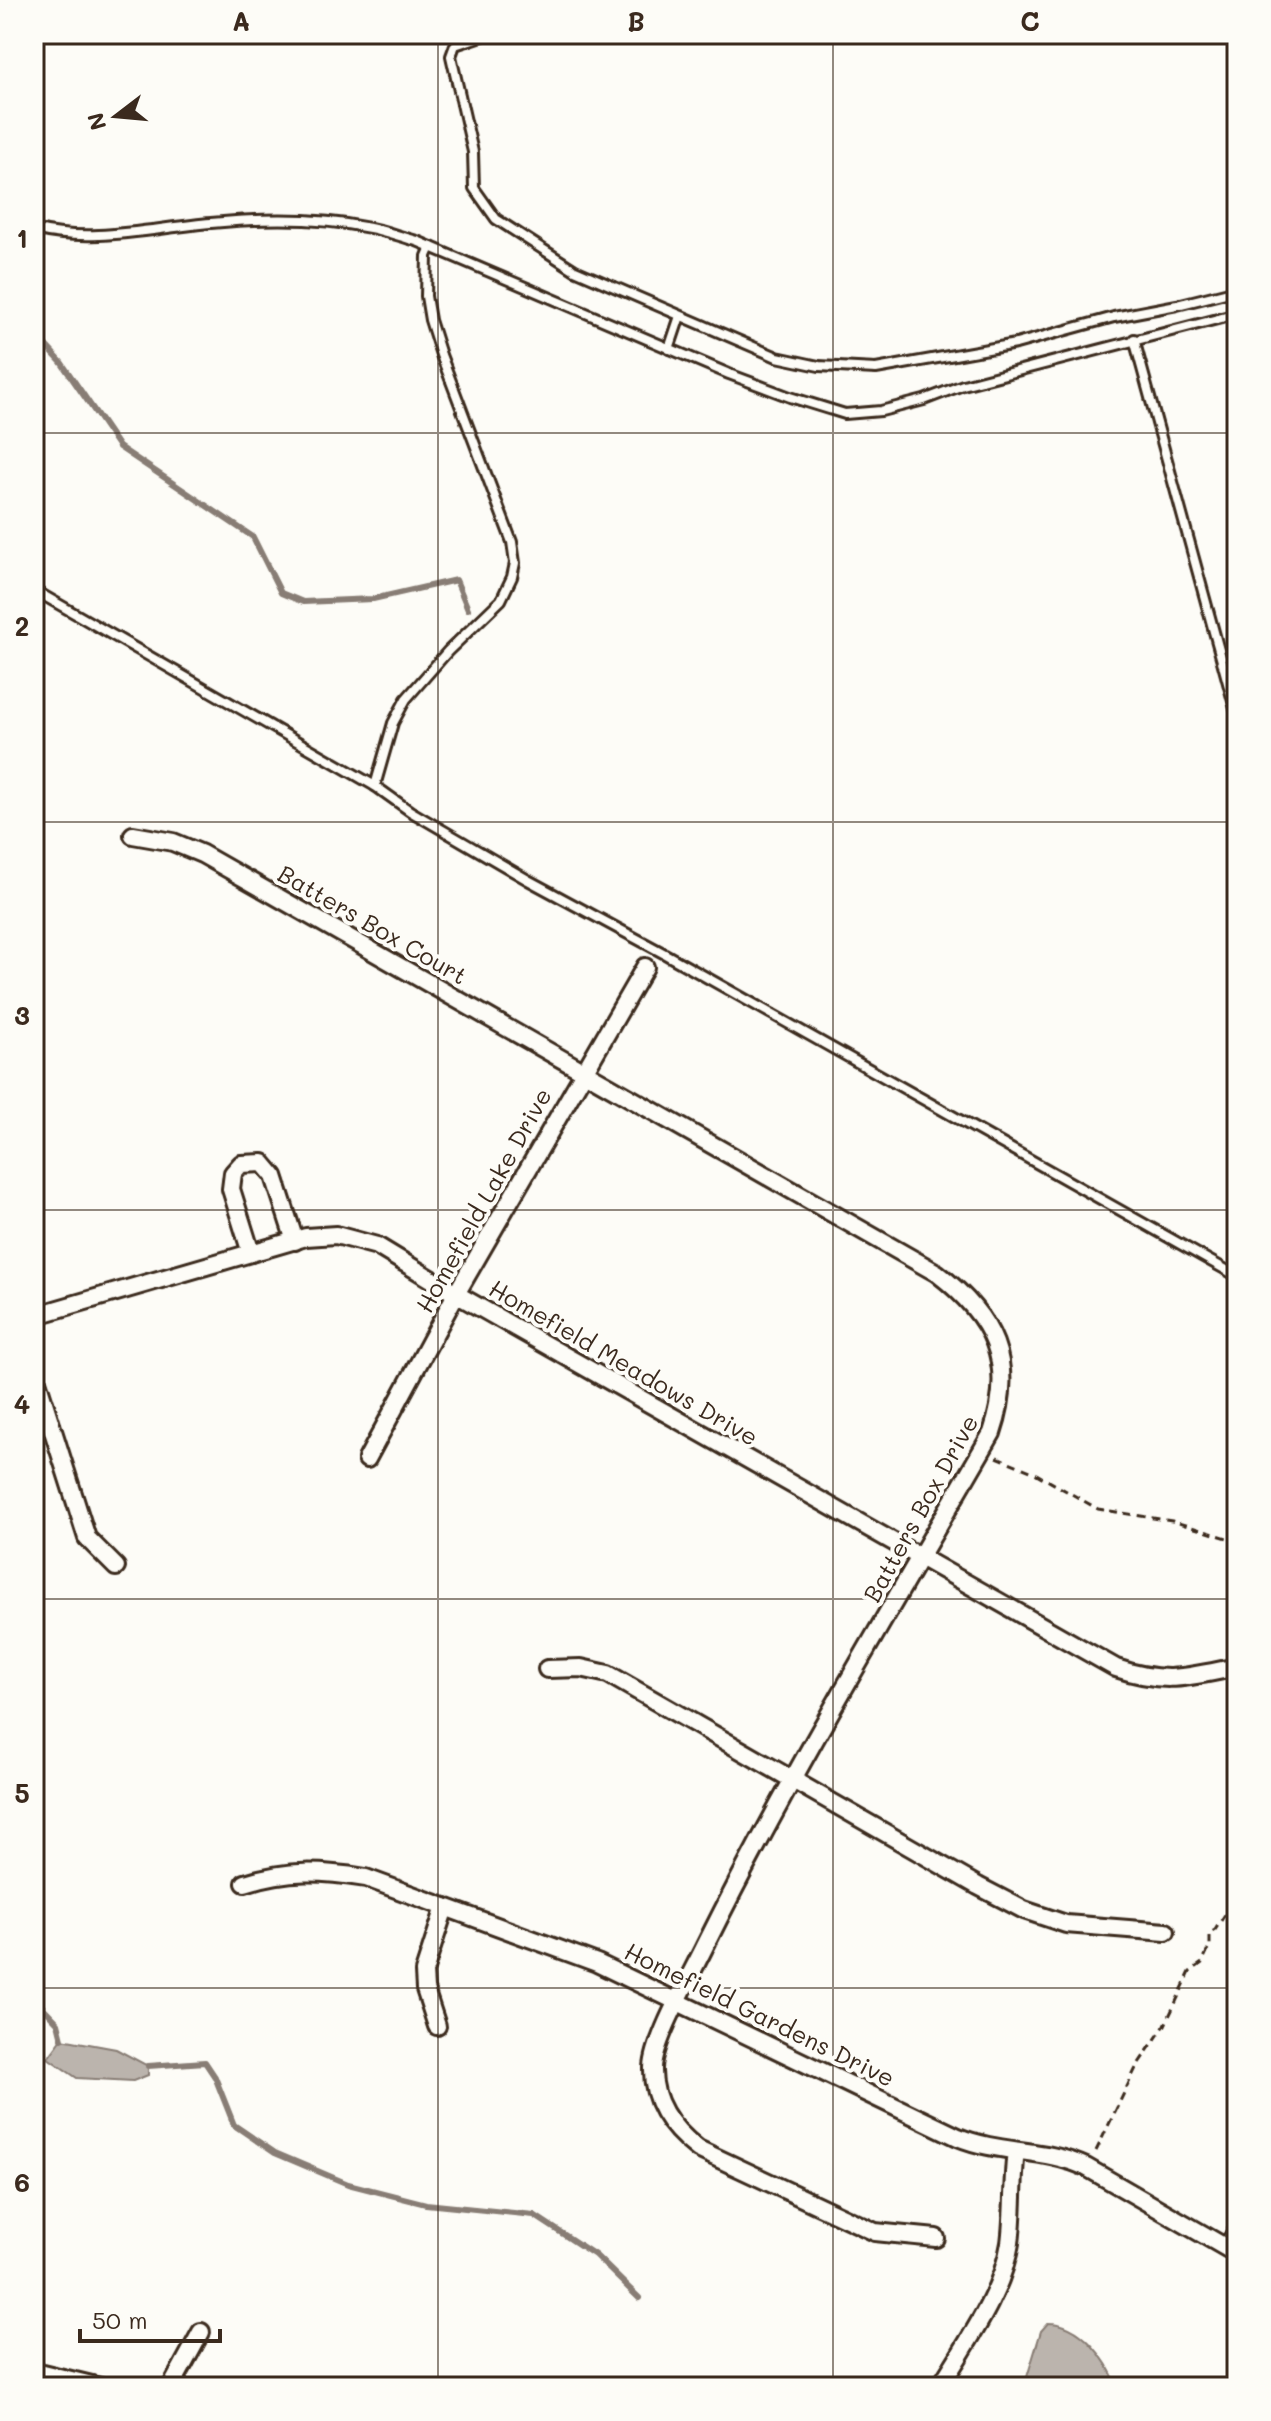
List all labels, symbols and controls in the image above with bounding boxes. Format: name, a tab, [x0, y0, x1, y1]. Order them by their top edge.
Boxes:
text: A	[232, 4, 250, 38]
text: B	[627, 4, 645, 38]
text: C	[1020, 4, 1040, 38]
north arrow	[76, 76, 156, 156]
text: N	[80, 110, 113, 134]
text: 1	[16, 221, 28, 255]
text: 2	[15, 609, 29, 643]
street label: Batters Box Court	[273, 857, 473, 991]
text: 3	[14, 998, 30, 1032]
street label: Homefield Lake Drive	[408, 1082, 558, 1318]
street label: Homefield Meadows Drive	[484, 1272, 764, 1452]
text: 4	[14, 1387, 30, 1421]
street label: Batters Box Drive	[856, 1409, 984, 1607]
text: 5	[14, 1776, 30, 1810]
street label: Homefield Gardens Drive	[620, 1935, 900, 2093]
text: 6	[14, 2165, 30, 2199]
scale bar	[80, 2293, 220, 2343]
text: 50 m	[92, 2304, 148, 2335]

